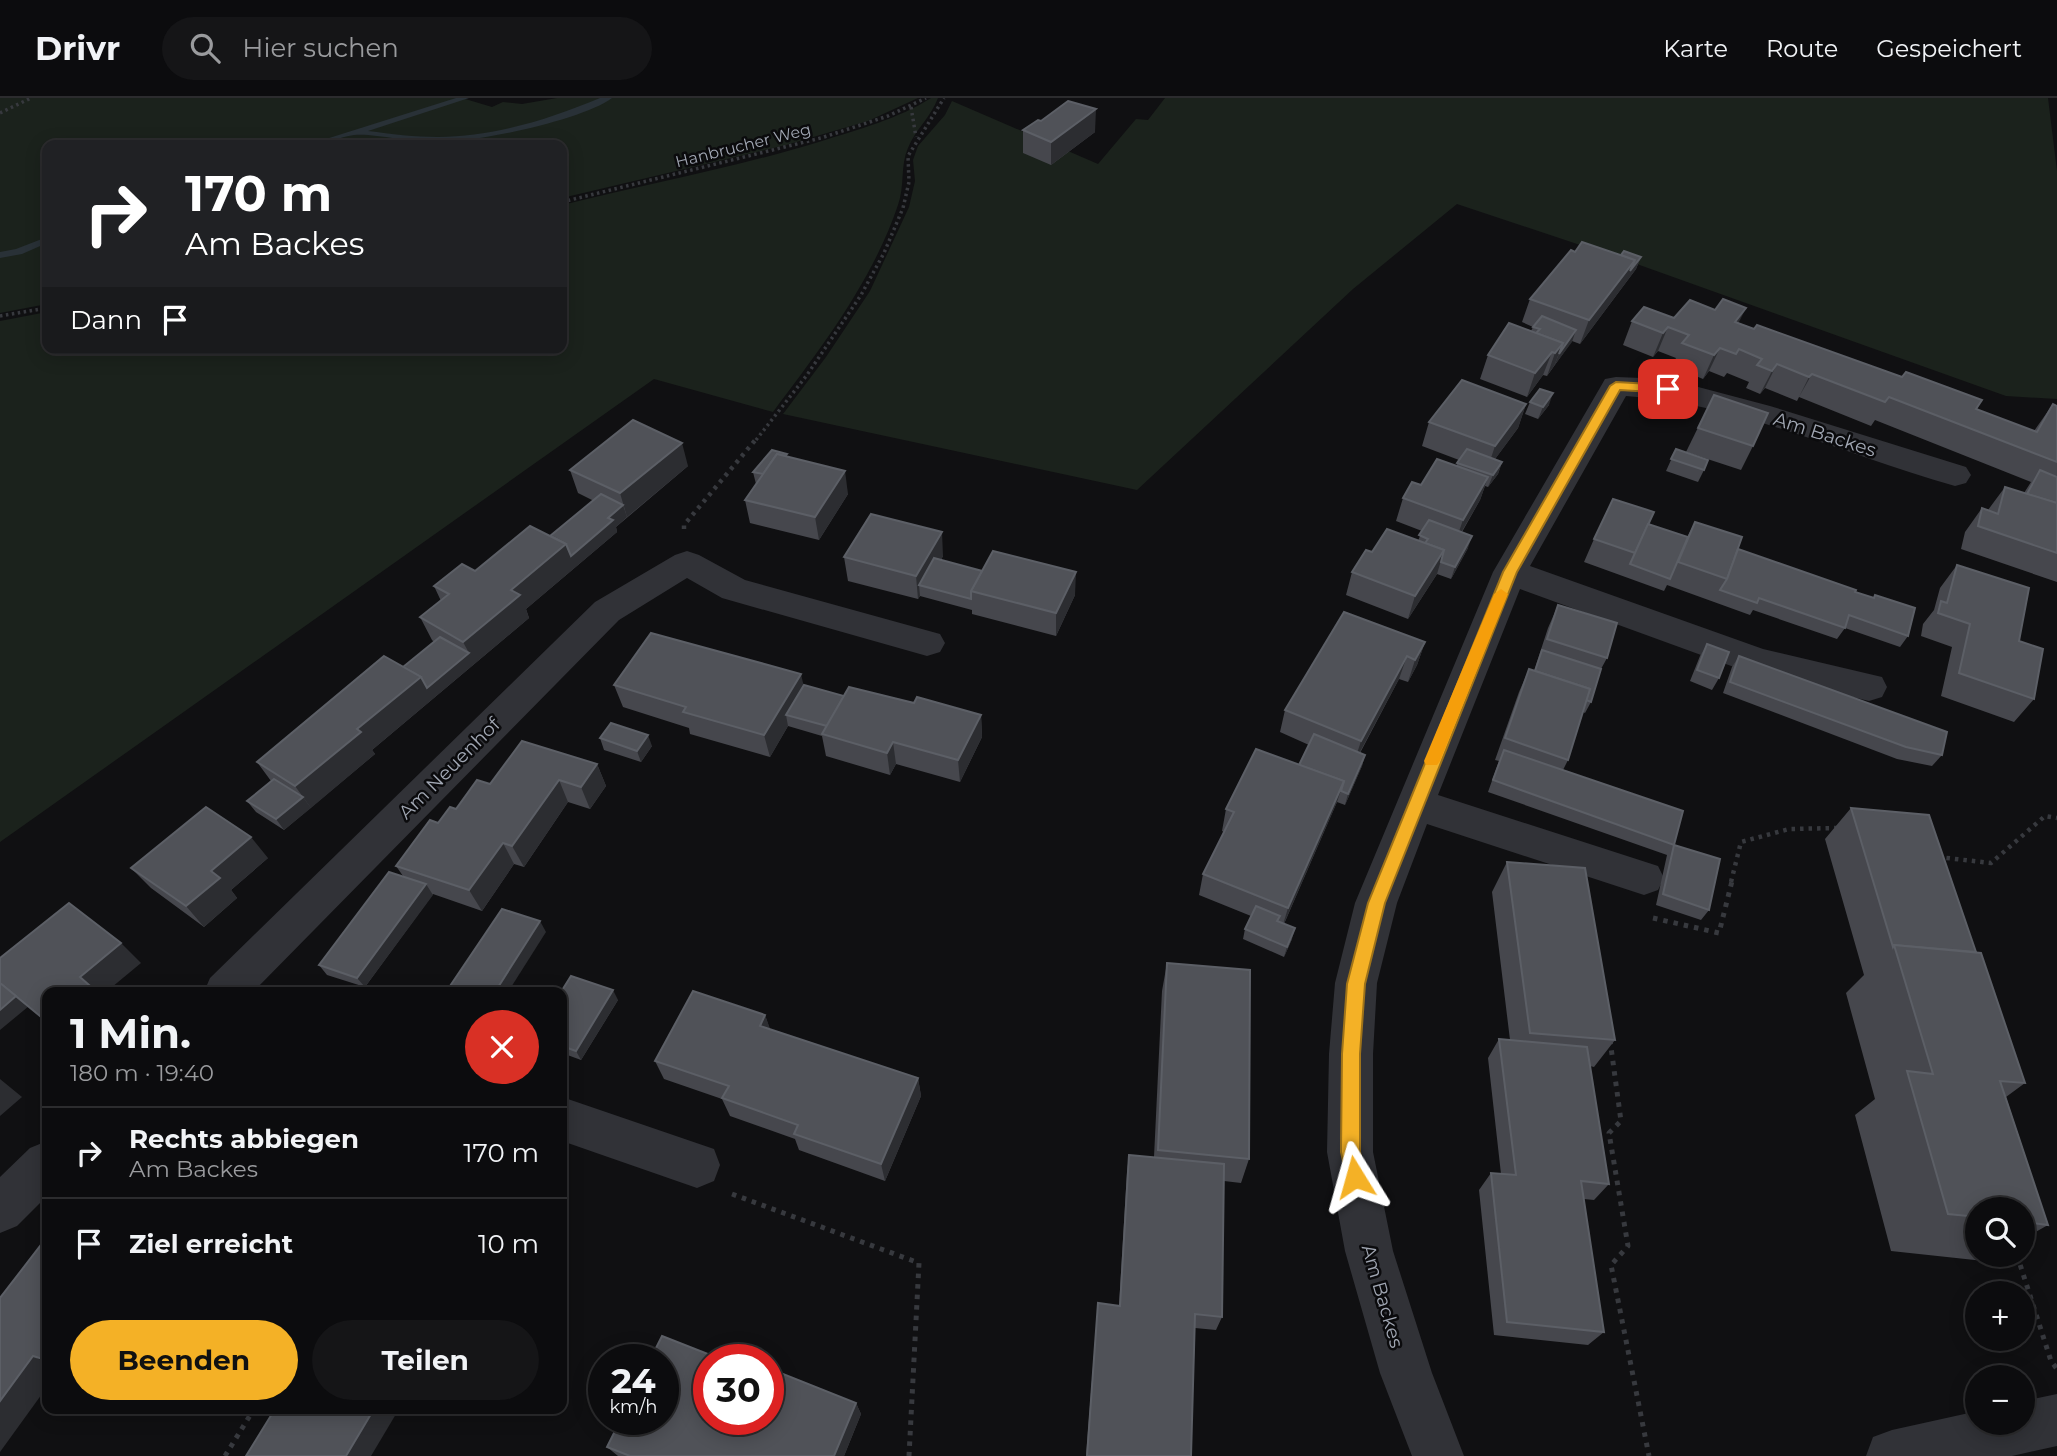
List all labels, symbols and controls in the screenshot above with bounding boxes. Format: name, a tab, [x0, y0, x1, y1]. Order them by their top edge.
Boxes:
search box	[162, 17, 652, 80]
text: Drivr	[35, 28, 120, 68]
icon: search	[186, 29, 224, 67]
text: Hier suchen	[242, 32, 399, 64]
text: Karte	[1663, 34, 1728, 63]
text: Route	[1766, 34, 1838, 63]
text: Gespeichert	[1876, 34, 2022, 63]
street label: Hanbrucher Weg	[673, 119, 813, 171]
text: 170 m	[185, 164, 332, 223]
icon: right	[70, 168, 161, 259]
text: Am Backes	[185, 224, 364, 263]
icon: arrive	[156, 301, 194, 339]
text: Dann	[70, 304, 142, 336]
pin	[1638, 359, 1698, 419]
icon: arrive	[1649, 370, 1687, 408]
street label: Am Backes	[1771, 407, 1879, 462]
street label: Am Neuenhof	[394, 712, 506, 824]
text: 1 Min.	[70, 1007, 191, 1059]
button: close	[465, 1010, 539, 1084]
text: 180 m · 19:40	[70, 1059, 214, 1087]
text: Rechts abbiegen	[129, 1123, 359, 1155]
icon: right	[70, 1134, 108, 1172]
text: 170 m	[463, 1137, 539, 1169]
position arrow	[1318, 1140, 1392, 1214]
text: Am Backes	[129, 1155, 258, 1183]
map controls	[1965, 1197, 2035, 1435]
button: search	[1965, 1197, 2035, 1267]
icon: arrive	[70, 1225, 108, 1263]
text: Ziel erreicht	[129, 1228, 293, 1260]
text: 10 m	[478, 1228, 539, 1260]
street label: Am Backes	[1357, 1242, 1408, 1351]
button: +	[1965, 1281, 2035, 1351]
button: Beenden	[70, 1320, 298, 1400]
button: Teilen	[312, 1320, 539, 1400]
speed limit sign: 30	[693, 1344, 784, 1435]
text: 24	[611, 1359, 656, 1402]
button: −	[1965, 1365, 2035, 1435]
text: km/h	[609, 1396, 658, 1418]

